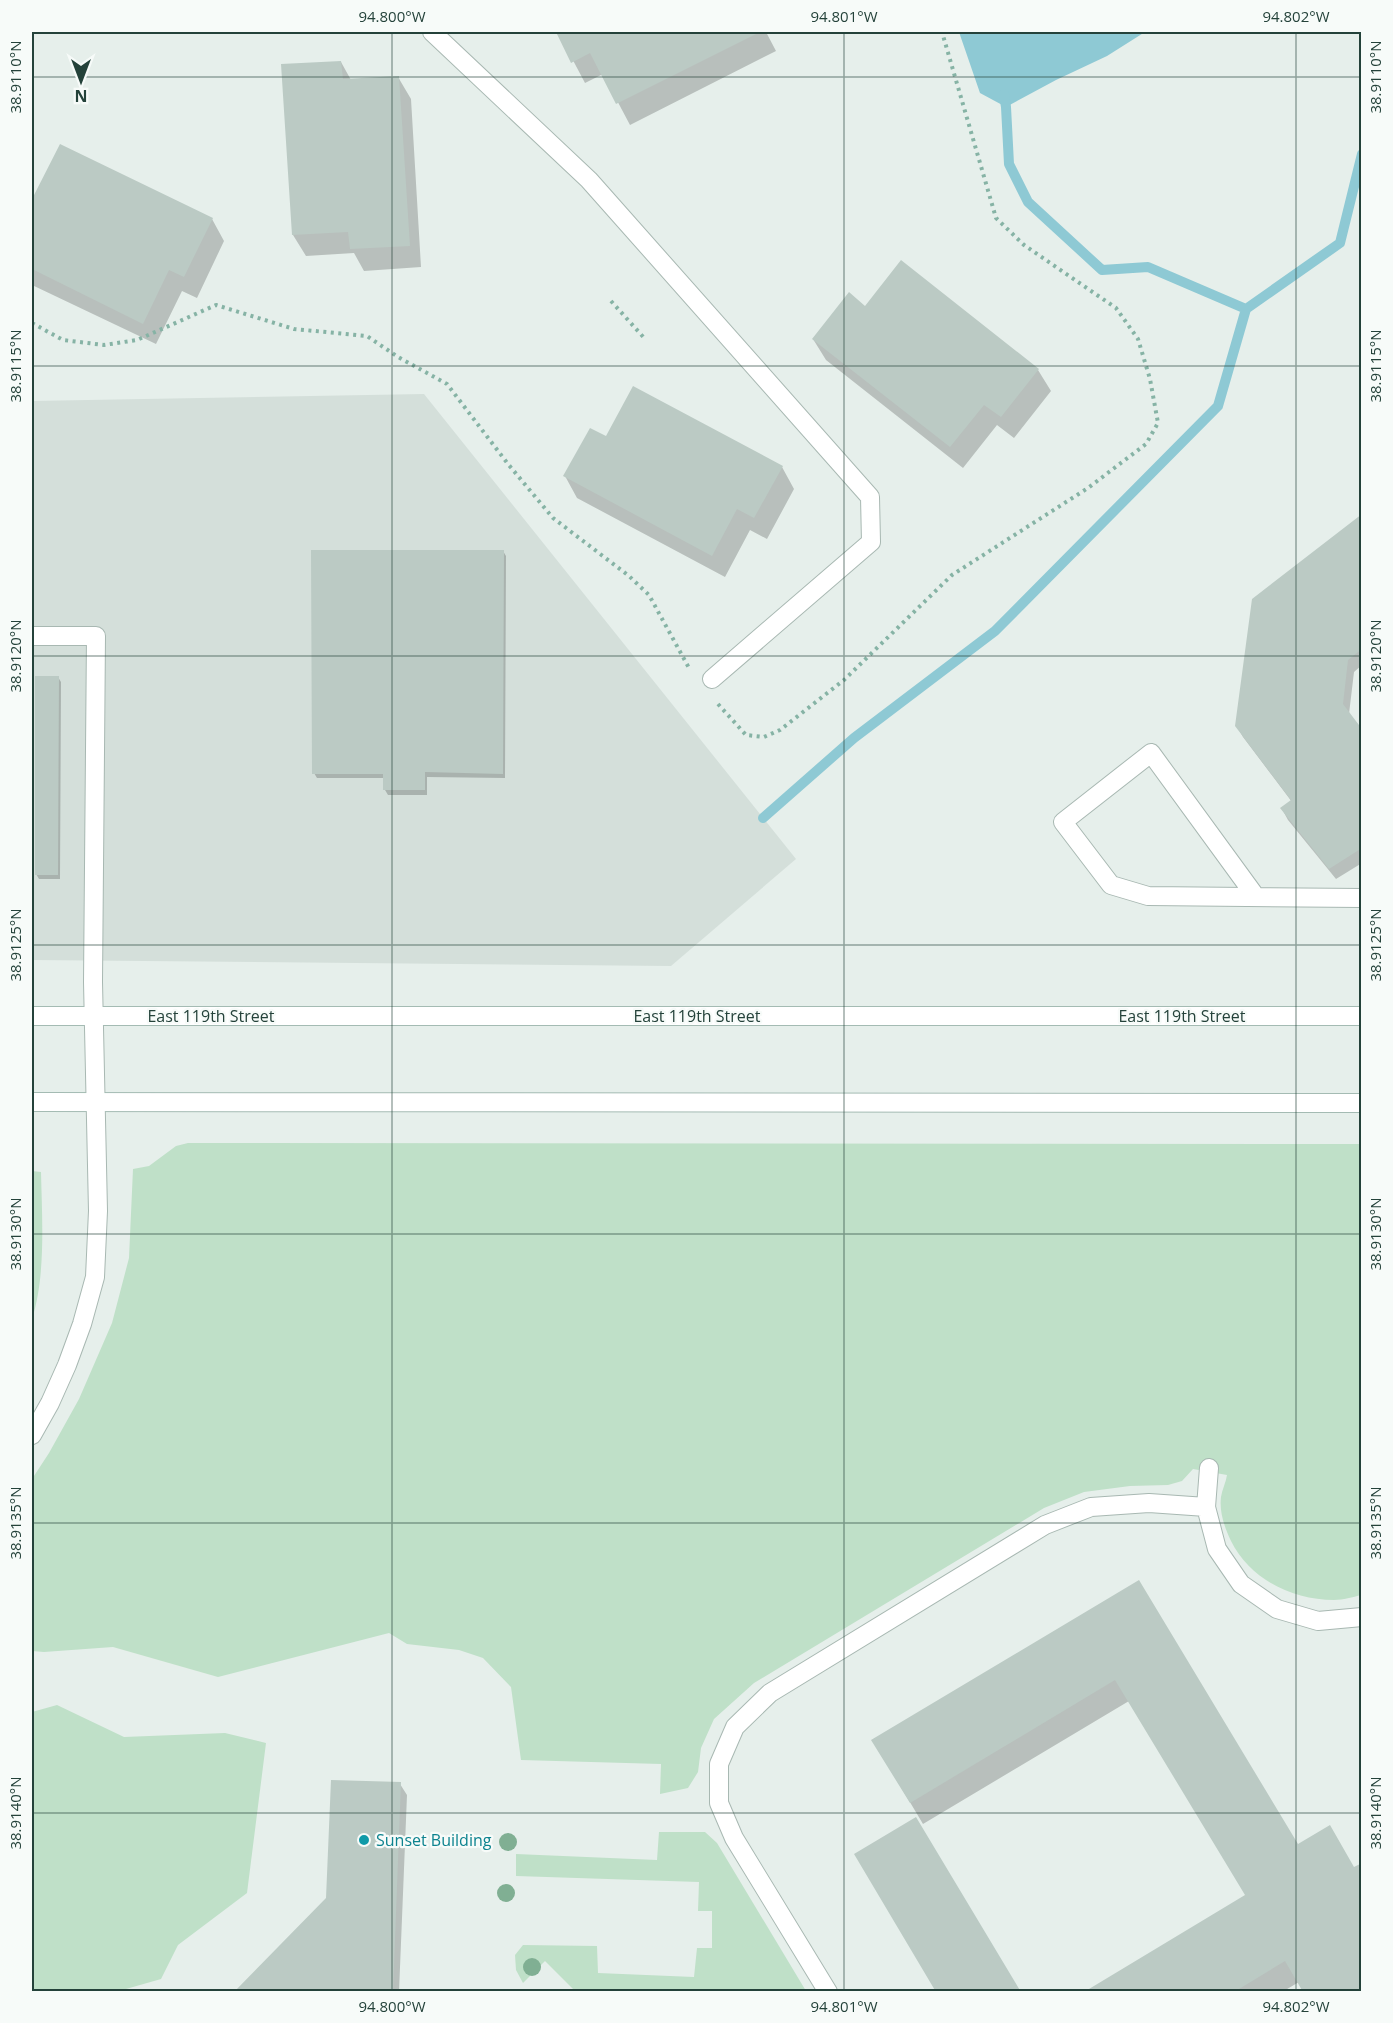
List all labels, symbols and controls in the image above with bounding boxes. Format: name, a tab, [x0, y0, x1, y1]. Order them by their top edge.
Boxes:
text: 94.800°W	[358, 6, 426, 26]
text: 94.801°W	[810, 6, 878, 26]
text: 94.802°W	[1262, 6, 1330, 26]
text: 38.9110°N	[5, 40, 25, 114]
text: 38.9110°N	[1365, 40, 1385, 114]
north arrow	[51, 51, 111, 111]
text: N	[74, 85, 88, 107]
text: 38.9115°N	[5, 329, 25, 403]
text: 38.9115°N	[1365, 329, 1385, 403]
text: 38.9120°N	[5, 619, 25, 693]
text: 38.9120°N	[1365, 619, 1385, 693]
text: 38.9125°N	[5, 908, 25, 982]
text: 38.9125°N	[1365, 908, 1385, 982]
street label: East 119th Street	[147, 1005, 275, 1027]
street label: East 119th Street	[633, 1005, 761, 1027]
street label: East 119th Street	[1118, 1005, 1246, 1027]
text: 38.9130°N	[5, 1197, 25, 1271]
text: 38.9130°N	[1365, 1197, 1385, 1271]
text: 38.9135°N	[5, 1486, 25, 1560]
text: 38.9135°N	[1365, 1486, 1385, 1560]
text: 38.9140°N	[5, 1776, 25, 1850]
text: 38.9140°N	[1365, 1776, 1385, 1850]
place label: Sunset Building	[376, 1829, 492, 1851]
marker: Sunset Building	[357, 1833, 371, 1847]
text: 94.800°W	[358, 1996, 426, 2016]
text: 94.801°W	[810, 1996, 878, 2016]
text: 94.802°W	[1262, 1996, 1330, 2016]

